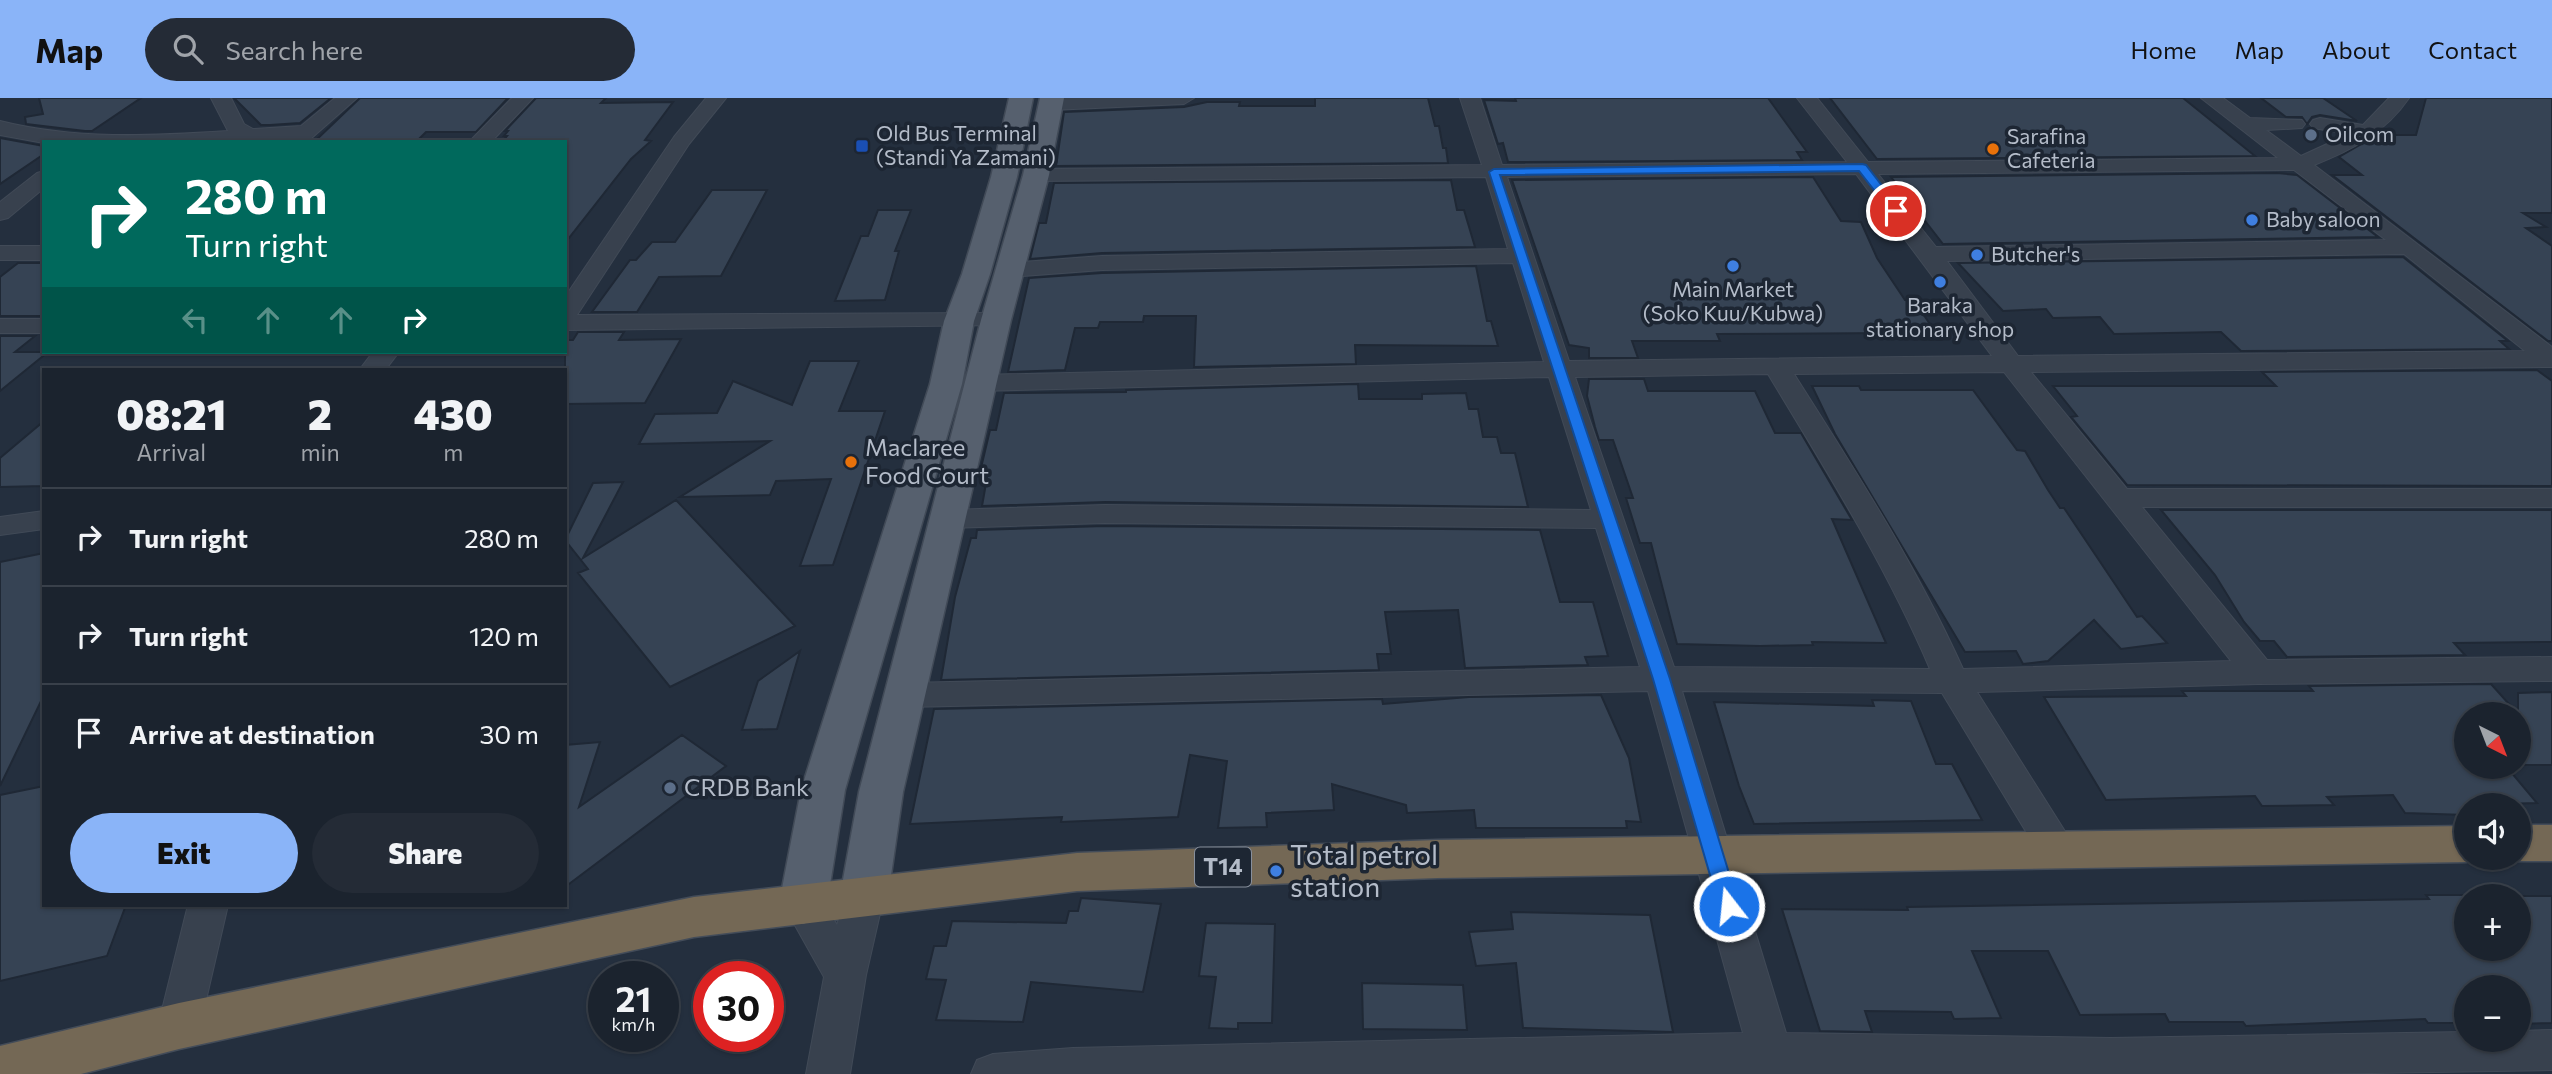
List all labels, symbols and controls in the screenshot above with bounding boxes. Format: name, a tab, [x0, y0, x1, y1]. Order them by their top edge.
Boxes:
search box	[145, 18, 635, 81]
text: Map	[35, 29, 103, 70]
icon: search	[169, 30, 207, 68]
text: Search here	[225, 34, 363, 65]
text: Home	[2131, 35, 2197, 64]
text: Map	[2235, 35, 2284, 64]
text: About	[2322, 35, 2390, 64]
text: Contact	[2428, 35, 2517, 64]
place label: Old Bus Terminal (Standi Ya Zamani)	[876, 120, 1056, 169]
place label: Oilcom	[2325, 121, 2394, 146]
place label: Sarafina Cafeteria	[2007, 123, 2095, 172]
marker: Oilcom	[2303, 127, 2319, 143]
marker: Old Bus Terminal (Standi Ya Zamani)	[854, 138, 870, 154]
marker: Sarafina Cafeteria	[1985, 141, 2001, 157]
text: 280 m	[185, 164, 328, 224]
icon: right	[70, 168, 161, 259]
pin	[1866, 181, 1926, 241]
icon: arrive	[1877, 192, 1915, 230]
place label: Baby saloon	[2266, 206, 2381, 231]
marker: Baby saloon	[2244, 212, 2260, 228]
text: Turn right	[185, 224, 328, 264]
place label: Butcher's	[1991, 241, 2080, 266]
marker: Butcher's	[1969, 247, 1985, 263]
marker: Main Market (Soko Kuu/Kubwa)	[1725, 258, 1741, 274]
marker: Baraka stationary shop	[1932, 274, 1948, 290]
place label: Main Market (Soko Kuu/Kubwa)	[1643, 276, 1823, 325]
place label: Baraka stationary shop	[1866, 292, 2014, 341]
icon: left	[176, 301, 214, 339]
icon: ahead	[249, 301, 287, 339]
icon: ahead	[322, 301, 360, 339]
icon: right	[395, 301, 433, 339]
text: 08:21	[116, 387, 226, 439]
text: 2	[308, 387, 332, 439]
text: 430	[414, 387, 493, 439]
place label: Maclaree Food Court	[865, 432, 989, 489]
text: Arrival	[136, 438, 206, 466]
text: min	[300, 438, 340, 466]
text: m	[443, 438, 463, 466]
marker: Maclaree Food Court	[843, 454, 859, 470]
icon: right	[70, 518, 108, 556]
text: Turn right	[129, 522, 248, 553]
text: 280 m	[464, 522, 539, 553]
icon: right	[70, 616, 108, 654]
text: Turn right	[129, 620, 248, 651]
text: 120 m	[469, 620, 539, 651]
north arrow	[2454, 702, 2530, 779]
map controls	[2454, 702, 2531, 1052]
icon: arrive	[70, 714, 108, 752]
text: Arrive at destination	[129, 718, 375, 749]
text: 30 m	[480, 718, 539, 749]
place label: CRDB Bank	[684, 772, 809, 801]
marker: CRDB Bank	[662, 780, 678, 796]
button: sound	[2454, 793, 2531, 870]
button: Exit	[70, 813, 298, 893]
button: Share	[312, 813, 539, 893]
place label: Total petrol station	[1290, 837, 1438, 903]
road number: T14	[1195, 848, 1251, 887]
marker: Total petrol station	[1268, 863, 1284, 879]
position arrow	[1692, 869, 1766, 943]
button: +	[2454, 884, 2531, 961]
speed limit sign: 30	[693, 961, 784, 1052]
button: −	[2454, 975, 2531, 1052]
text: 21	[616, 976, 651, 1019]
text: km/h	[612, 1013, 655, 1035]

